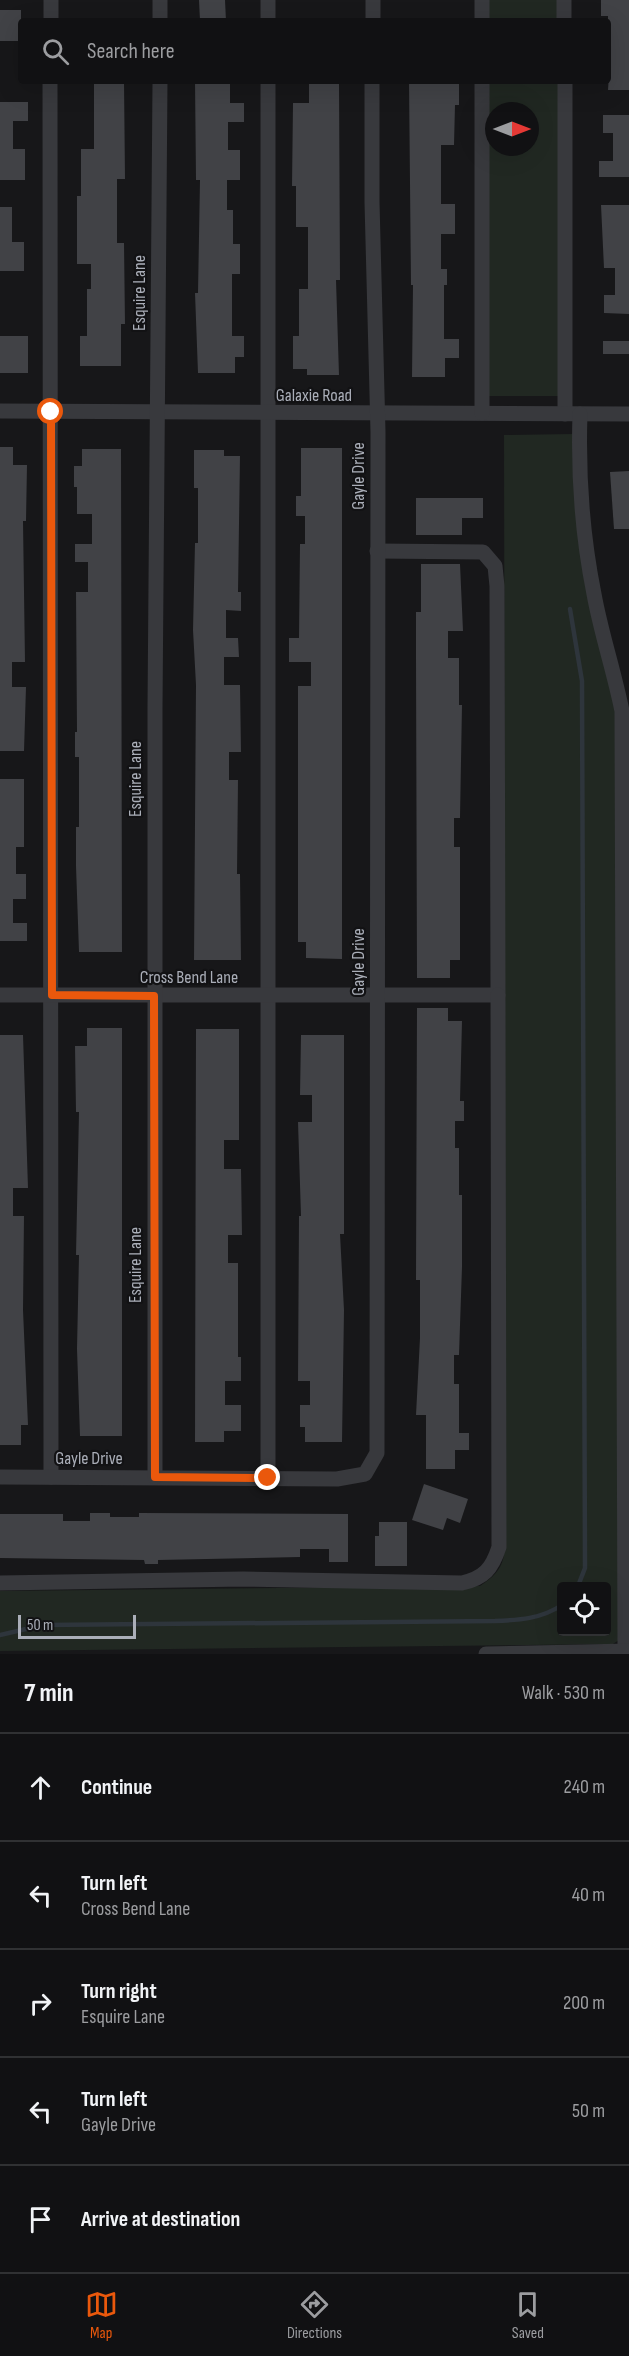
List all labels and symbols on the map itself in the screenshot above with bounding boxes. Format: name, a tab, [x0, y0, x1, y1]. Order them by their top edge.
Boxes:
north arrow	[485, 102, 539, 156]
street label: Esquire Lane	[129, 255, 150, 331]
street label: Galaxie Road	[276, 385, 352, 406]
route start	[37, 398, 63, 424]
street label: Gayle Drive	[348, 442, 369, 510]
street label: Esquire Lane	[125, 741, 146, 817]
street label: Gayle Drive	[348, 928, 369, 996]
street label: Cross Bend Lane	[140, 967, 238, 988]
street label: Esquire Lane	[125, 1227, 146, 1303]
street label: Gayle Drive	[55, 1448, 123, 1469]
route end	[254, 1464, 280, 1490]
scale bar	[18, 1612, 136, 1640]

